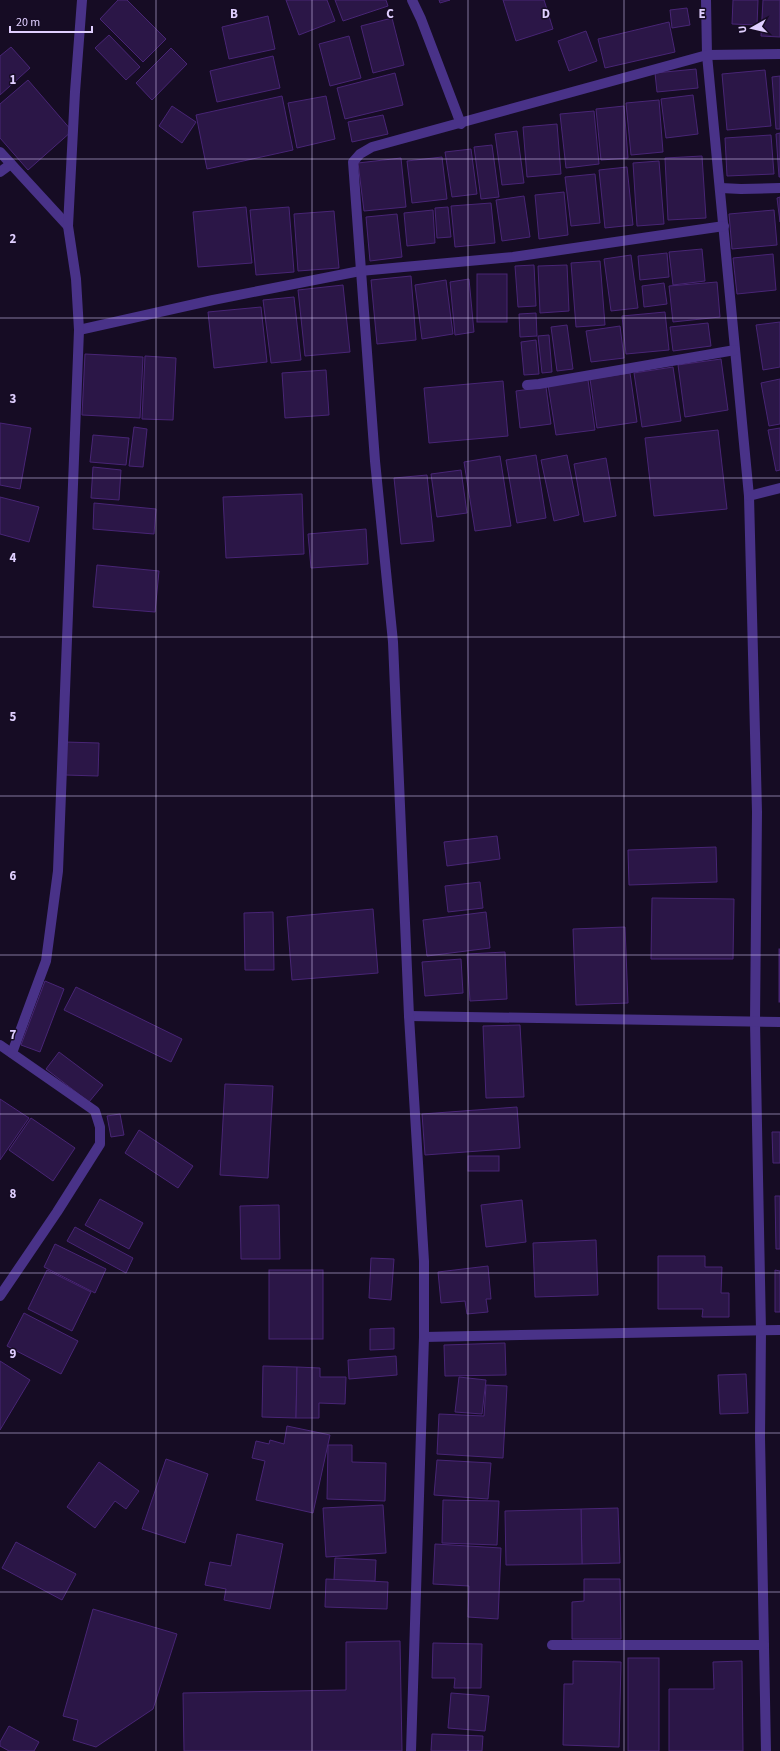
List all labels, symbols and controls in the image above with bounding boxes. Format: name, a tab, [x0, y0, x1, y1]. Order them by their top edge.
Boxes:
text: B	[230, 5, 238, 23]
text: C	[386, 5, 394, 23]
text: D	[542, 5, 550, 23]
text: E	[698, 5, 706, 23]
scale bar	[10, 8, 92, 34]
north arrow	[732, 8, 772, 48]
text: 20 m	[16, 14, 40, 31]
text: U	[735, 25, 751, 34]
text: 1	[10, 71, 17, 89]
text: 2	[10, 230, 17, 248]
text: 3	[10, 390, 17, 408]
text: 4	[10, 549, 17, 567]
text: 5	[10, 708, 17, 726]
text: 6	[10, 867, 17, 885]
text: 7	[10, 1026, 17, 1044]
text: 8	[10, 1185, 17, 1203]
text: 9	[10, 1345, 17, 1363]

